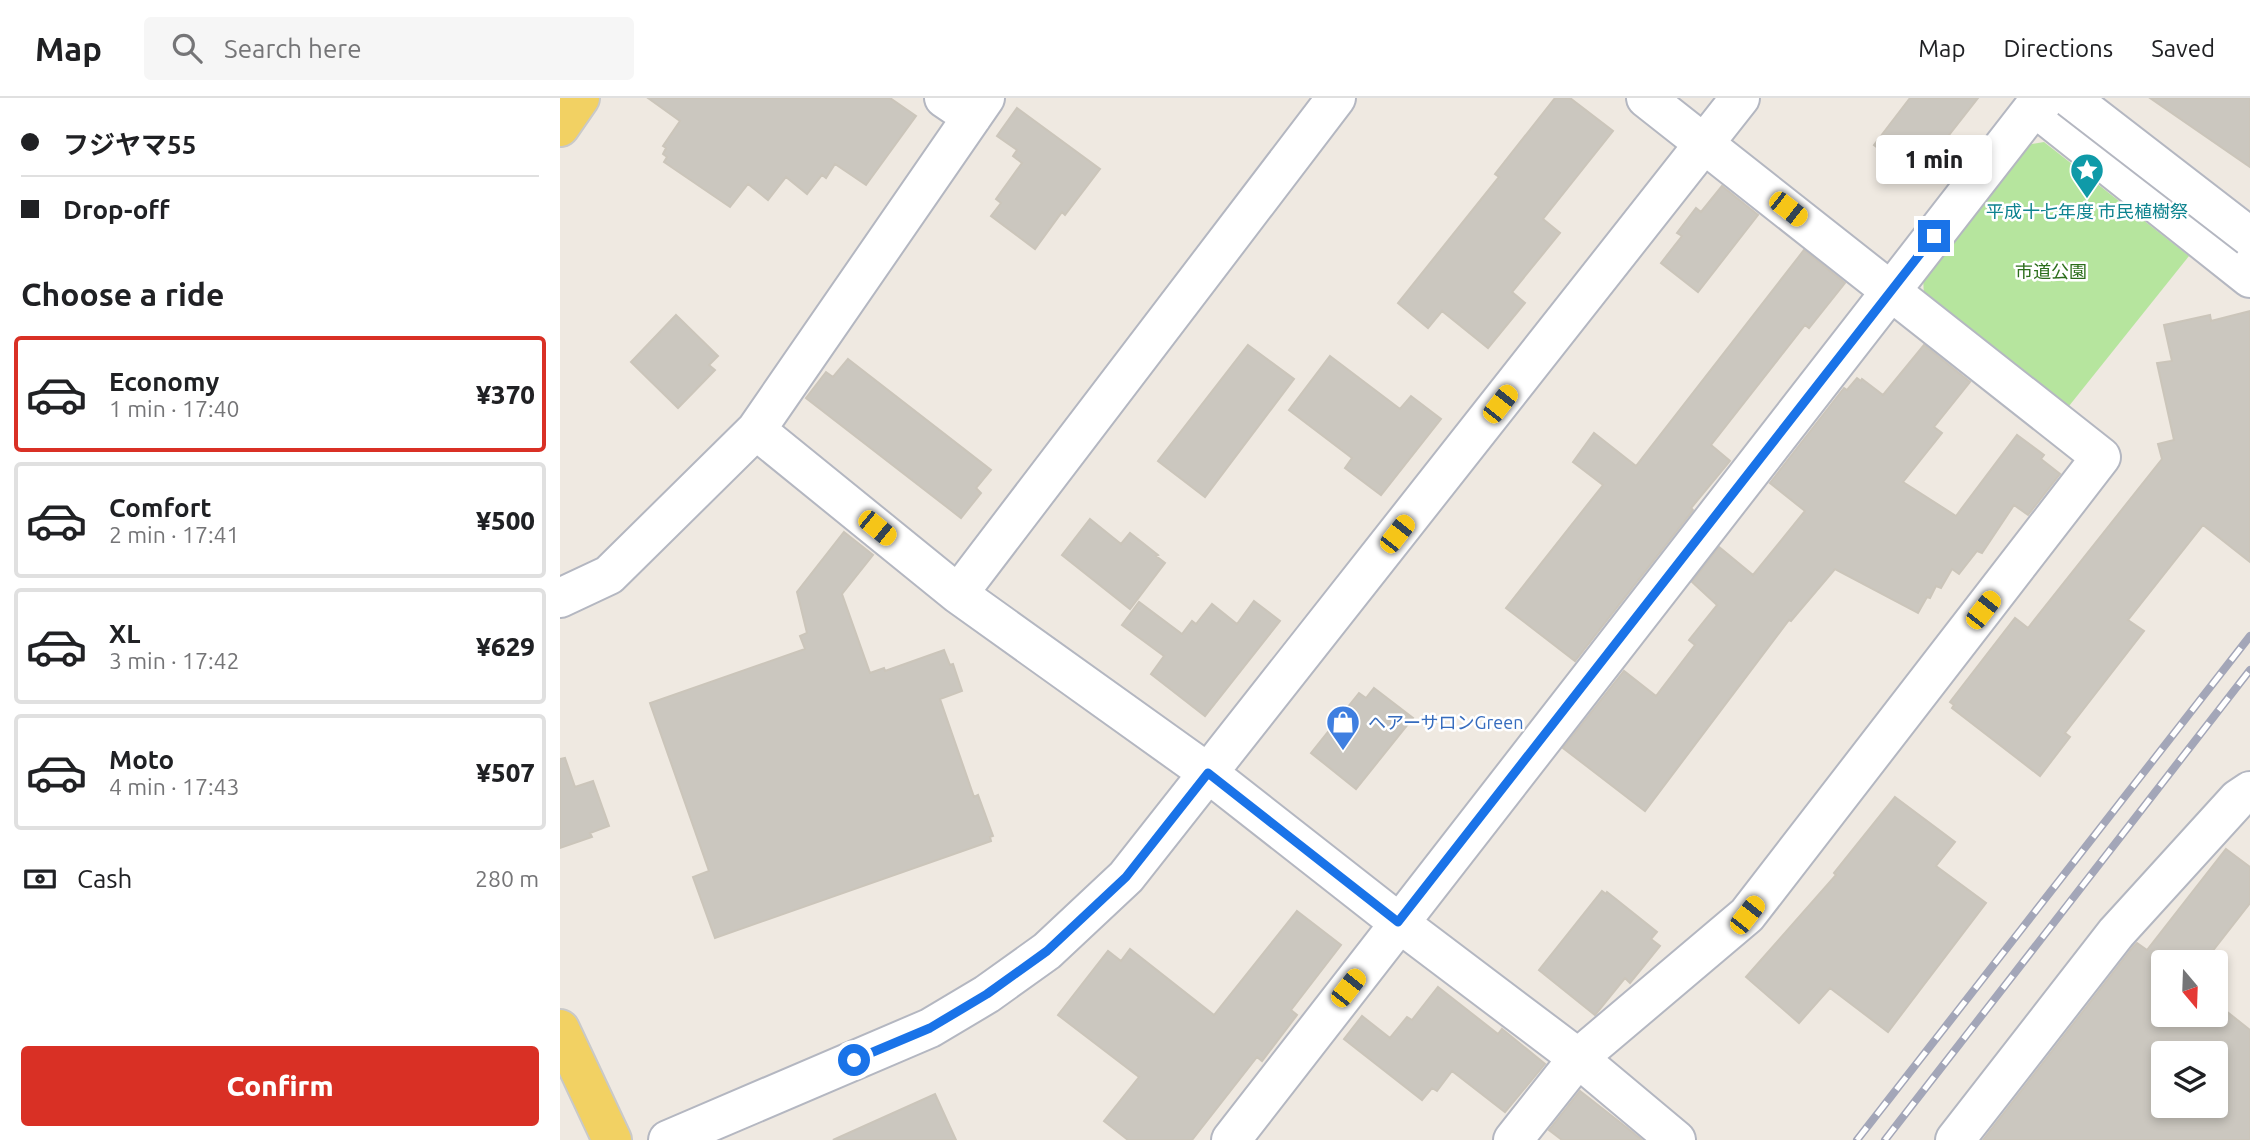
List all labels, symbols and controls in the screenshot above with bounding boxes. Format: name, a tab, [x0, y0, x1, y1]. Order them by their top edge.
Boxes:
search box	[144, 17, 634, 80]
icon: search	[168, 29, 206, 67]
text: Map	[35, 30, 102, 67]
text: Search here	[224, 34, 362, 63]
text: Map	[1918, 35, 1965, 62]
text: Directions	[2003, 35, 2113, 62]
text: Saved	[2151, 35, 2215, 62]
text: フジヤマ55	[63, 130, 196, 159]
callout: 1 min	[1876, 135, 1992, 184]
text: 1 min	[1905, 147, 1963, 172]
place icon: 平成十七年度 市民植樹祭	[2068, 151, 2106, 200]
car	[1765, 188, 1812, 230]
text: Drop-off	[63, 195, 170, 224]
place label: 平成十七年度 市民植樹祭	[1986, 201, 2188, 221]
route end	[1918, 220, 1950, 252]
park label: 市道公園	[2015, 261, 2087, 281]
text: Choose a ride	[21, 276, 224, 312]
icon: car	[25, 363, 88, 426]
text: Economy	[109, 367, 219, 396]
text: ¥370	[476, 380, 535, 409]
car	[1479, 381, 1522, 427]
text: 1 min · 17:40	[109, 396, 240, 421]
icon: car	[25, 489, 88, 552]
text: Comfort	[109, 493, 212, 522]
text: ¥500	[476, 506, 535, 535]
car	[855, 507, 900, 549]
car	[1376, 511, 1419, 557]
text: 2 min · 17:41	[109, 522, 240, 547]
car	[1962, 587, 2005, 633]
icon: car	[25, 615, 88, 678]
text: XL	[109, 619, 140, 648]
text: ¥629	[476, 632, 535, 661]
text: 3 min · 17:42	[109, 648, 240, 673]
shop icon: ヘアーサロンGreen	[1324, 703, 1362, 752]
place label: ヘアーサロンGreen	[1368, 712, 1523, 732]
icon: car	[25, 741, 88, 804]
text: Moto	[109, 745, 174, 774]
text: ¥507	[476, 758, 535, 787]
text: 4 min · 17:43	[109, 774, 240, 799]
icon: cash	[21, 860, 59, 898]
text: Cash	[77, 864, 132, 893]
text: 280 m	[475, 866, 539, 891]
car	[1726, 892, 1769, 938]
north arrow	[2151, 950, 2228, 1027]
map controls	[2151, 950, 2228, 1118]
car	[1327, 965, 1370, 1011]
button: layers	[2151, 1041, 2228, 1118]
route start	[838, 1044, 870, 1076]
button: Confirm	[21, 1046, 539, 1126]

